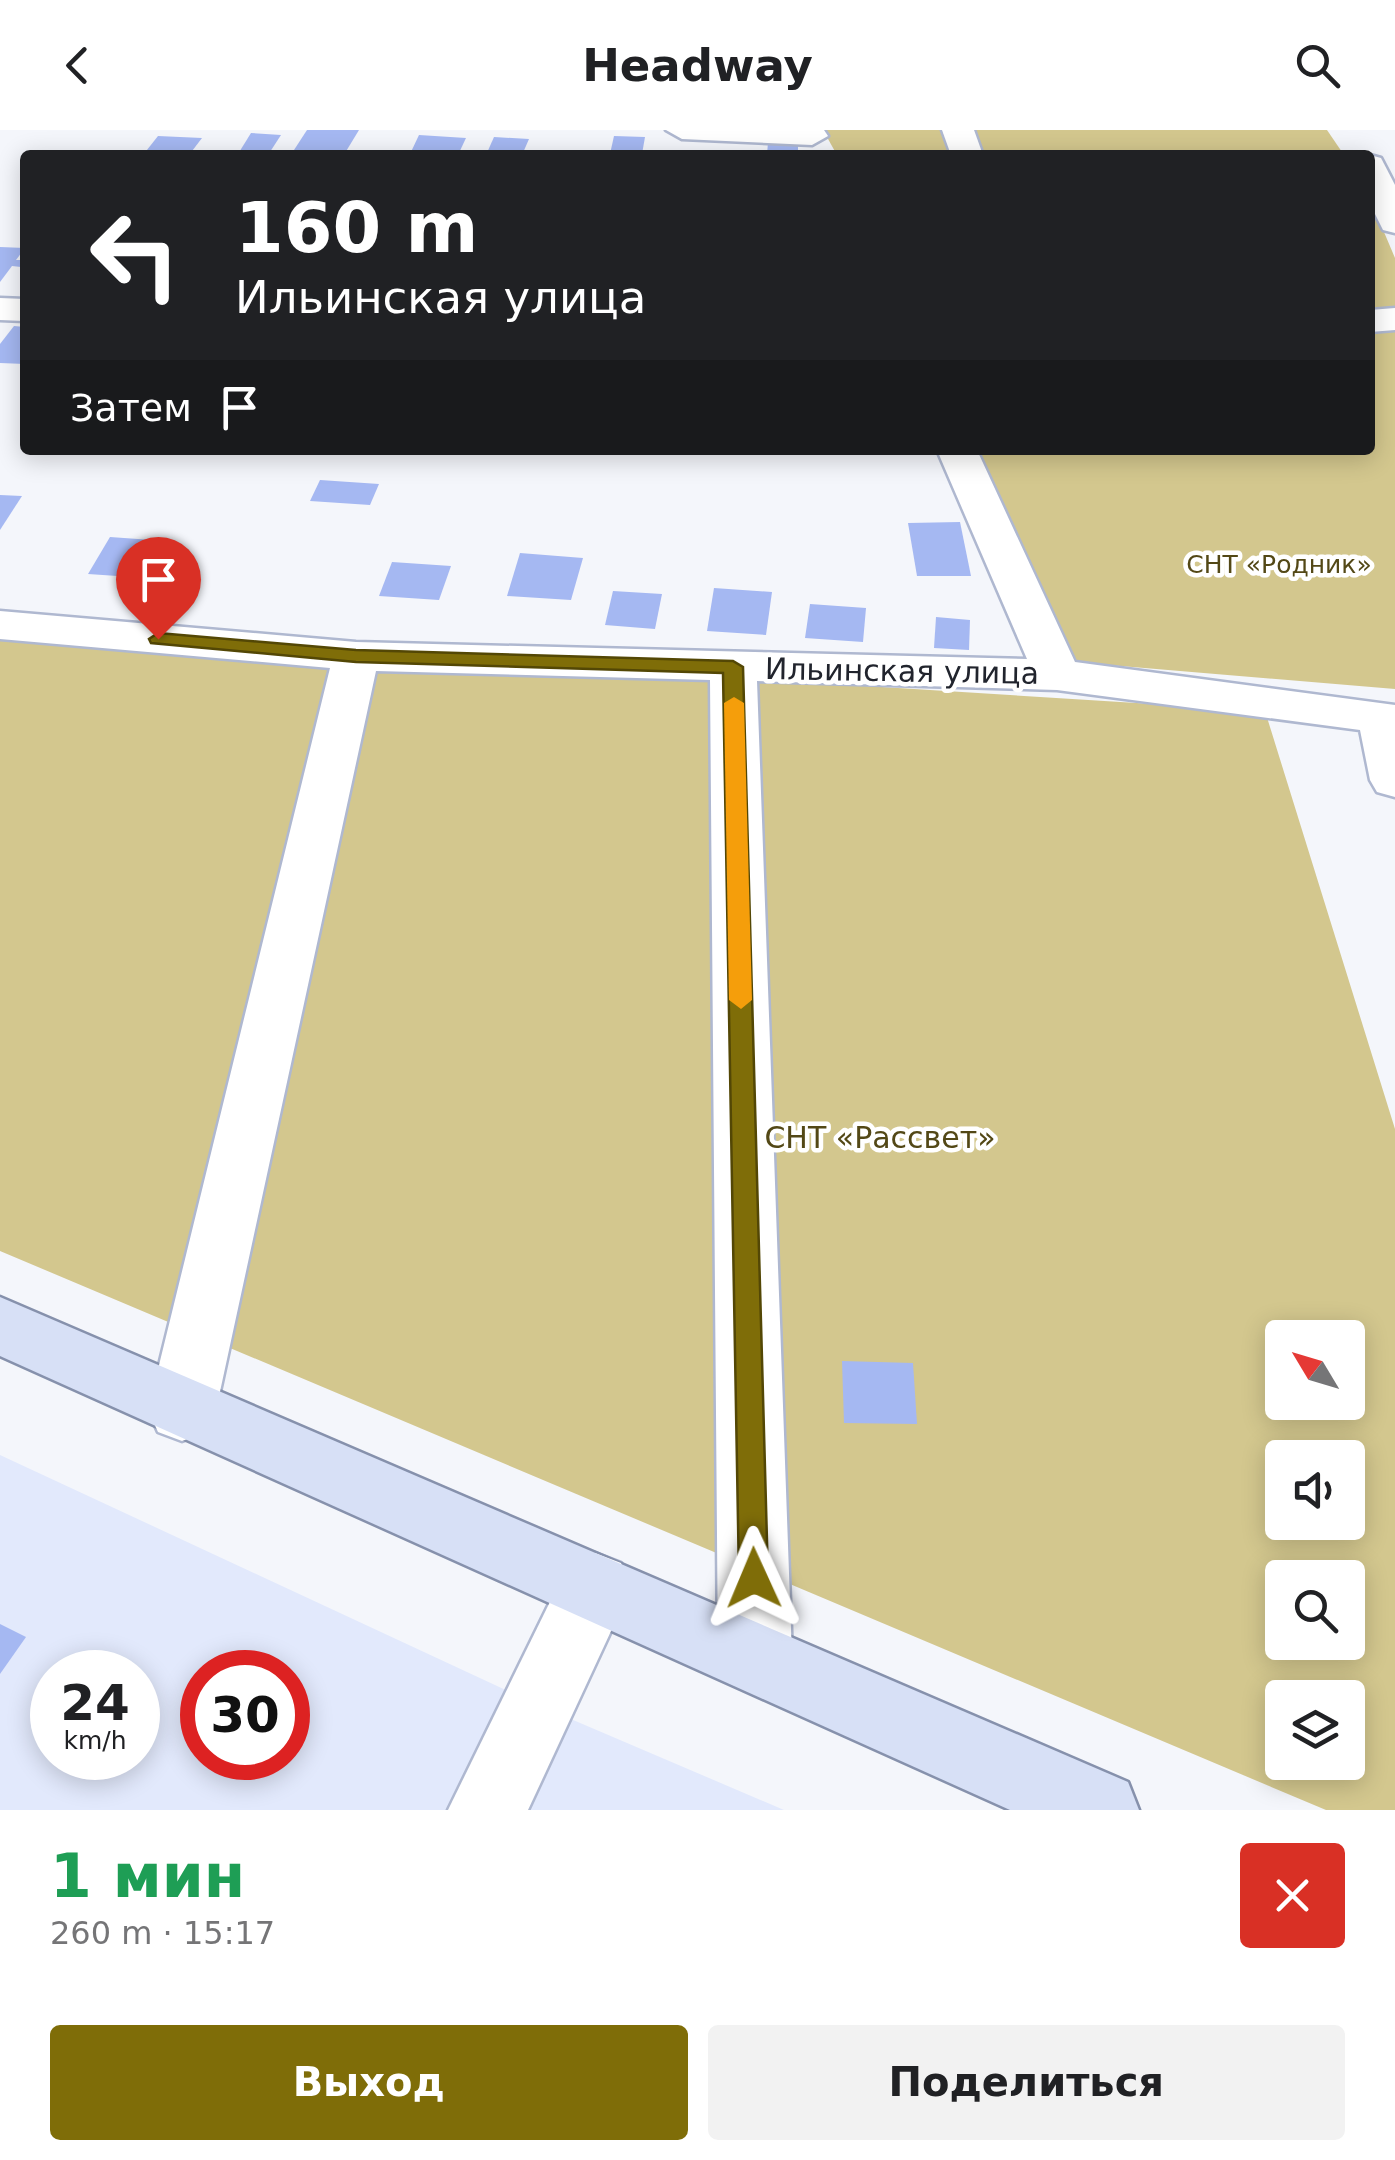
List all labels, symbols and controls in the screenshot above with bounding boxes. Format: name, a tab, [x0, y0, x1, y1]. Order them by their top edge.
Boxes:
icon: back	[50, 38, 105, 93]
icon: search	[1290, 38, 1345, 93]
text: Headway	[582, 39, 813, 92]
text: 160 m	[235, 187, 478, 269]
icon: left	[70, 190, 200, 320]
text: Ильинская улица	[235, 271, 646, 324]
icon: arrive	[212, 380, 267, 435]
text: Затем	[70, 386, 192, 430]
pin	[116, 537, 201, 640]
park label: СНТ «Родник»	[1186, 550, 1372, 579]
icon: arrive	[131, 552, 186, 607]
street label: Ильинская улица	[765, 651, 1039, 691]
park label: СНТ «Рассвет»	[764, 1120, 996, 1155]
north arrow	[1265, 1320, 1365, 1420]
map controls	[1265, 1320, 1365, 1780]
button: sound	[1265, 1440, 1365, 1540]
position arrow	[702, 1526, 806, 1630]
button: search	[1265, 1560, 1365, 1660]
speed limit sign: 30	[180, 1650, 310, 1780]
text: 24	[60, 1674, 130, 1732]
button: layers	[1265, 1680, 1365, 1780]
text: km/h	[63, 1726, 127, 1755]
text: 1 мин	[50, 1841, 245, 1911]
button: close	[1240, 1843, 1345, 1948]
text: 260 m · 15:17	[50, 1914, 275, 1952]
button: Выход	[50, 2025, 688, 2140]
button: Поделиться	[708, 2025, 1345, 2140]

